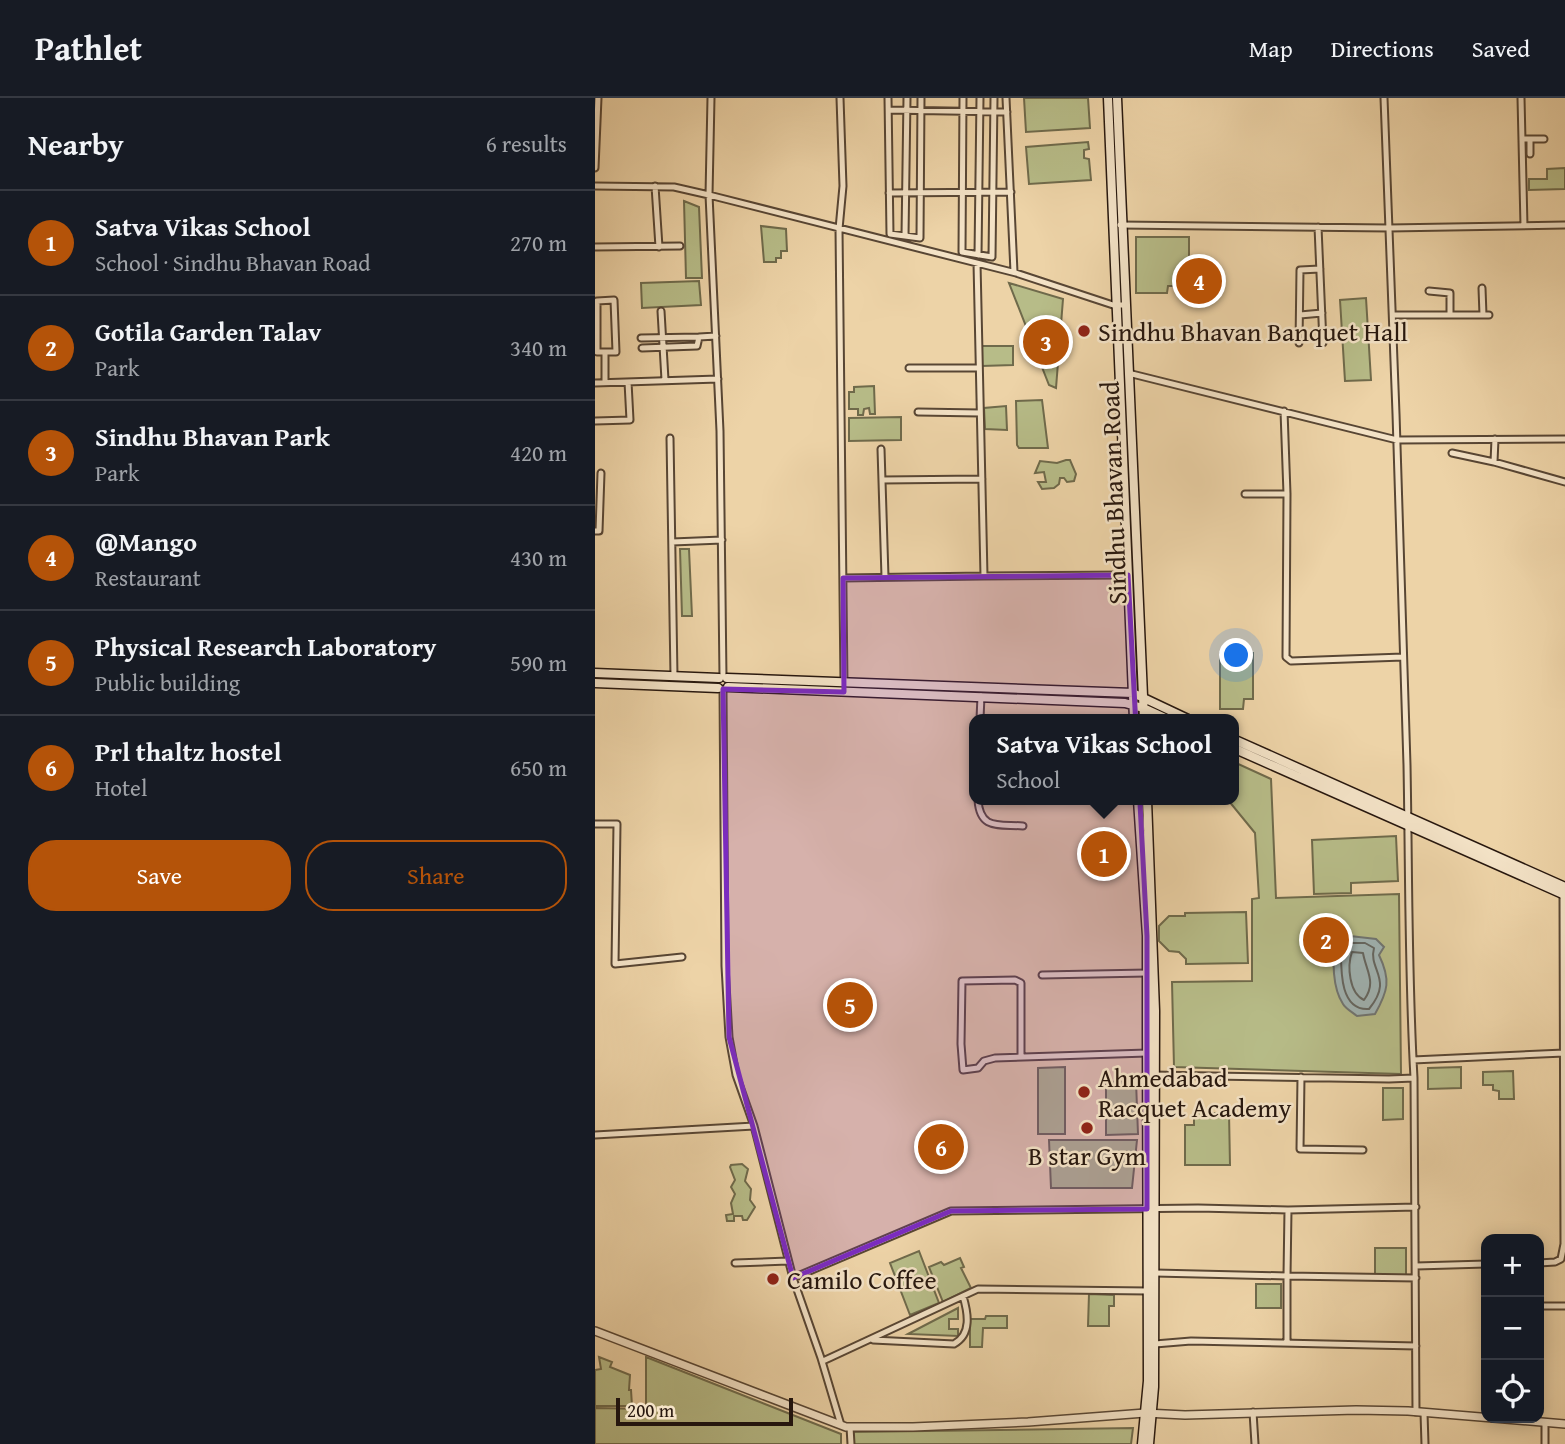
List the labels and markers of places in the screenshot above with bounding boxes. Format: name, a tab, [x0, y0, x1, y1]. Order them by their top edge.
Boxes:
pin: 4	[1176, 255, 1222, 307]
place label: Sindhu Bhavan Banquet Hall	[1098, 312, 1408, 351]
pin: 3	[1023, 316, 1069, 368]
marker: Sindhu Bhavan Banquet Hall	[1076, 323, 1092, 339]
pin: 1	[1081, 828, 1127, 880]
pin: 2	[1303, 914, 1349, 966]
pin: 5	[827, 979, 873, 1031]
place label: Ahmedabad Racquet Academy	[1098, 1058, 1292, 1127]
marker: Ahmedabad Racquet Academy	[1076, 1084, 1092, 1100]
marker: B star Gym	[1079, 1120, 1095, 1136]
pin: 6	[918, 1121, 964, 1173]
place label: B star Gym	[1028, 1136, 1146, 1175]
place label: Camilo Coffee	[787, 1260, 937, 1299]
marker: Camilo Coffee	[765, 1271, 781, 1287]

